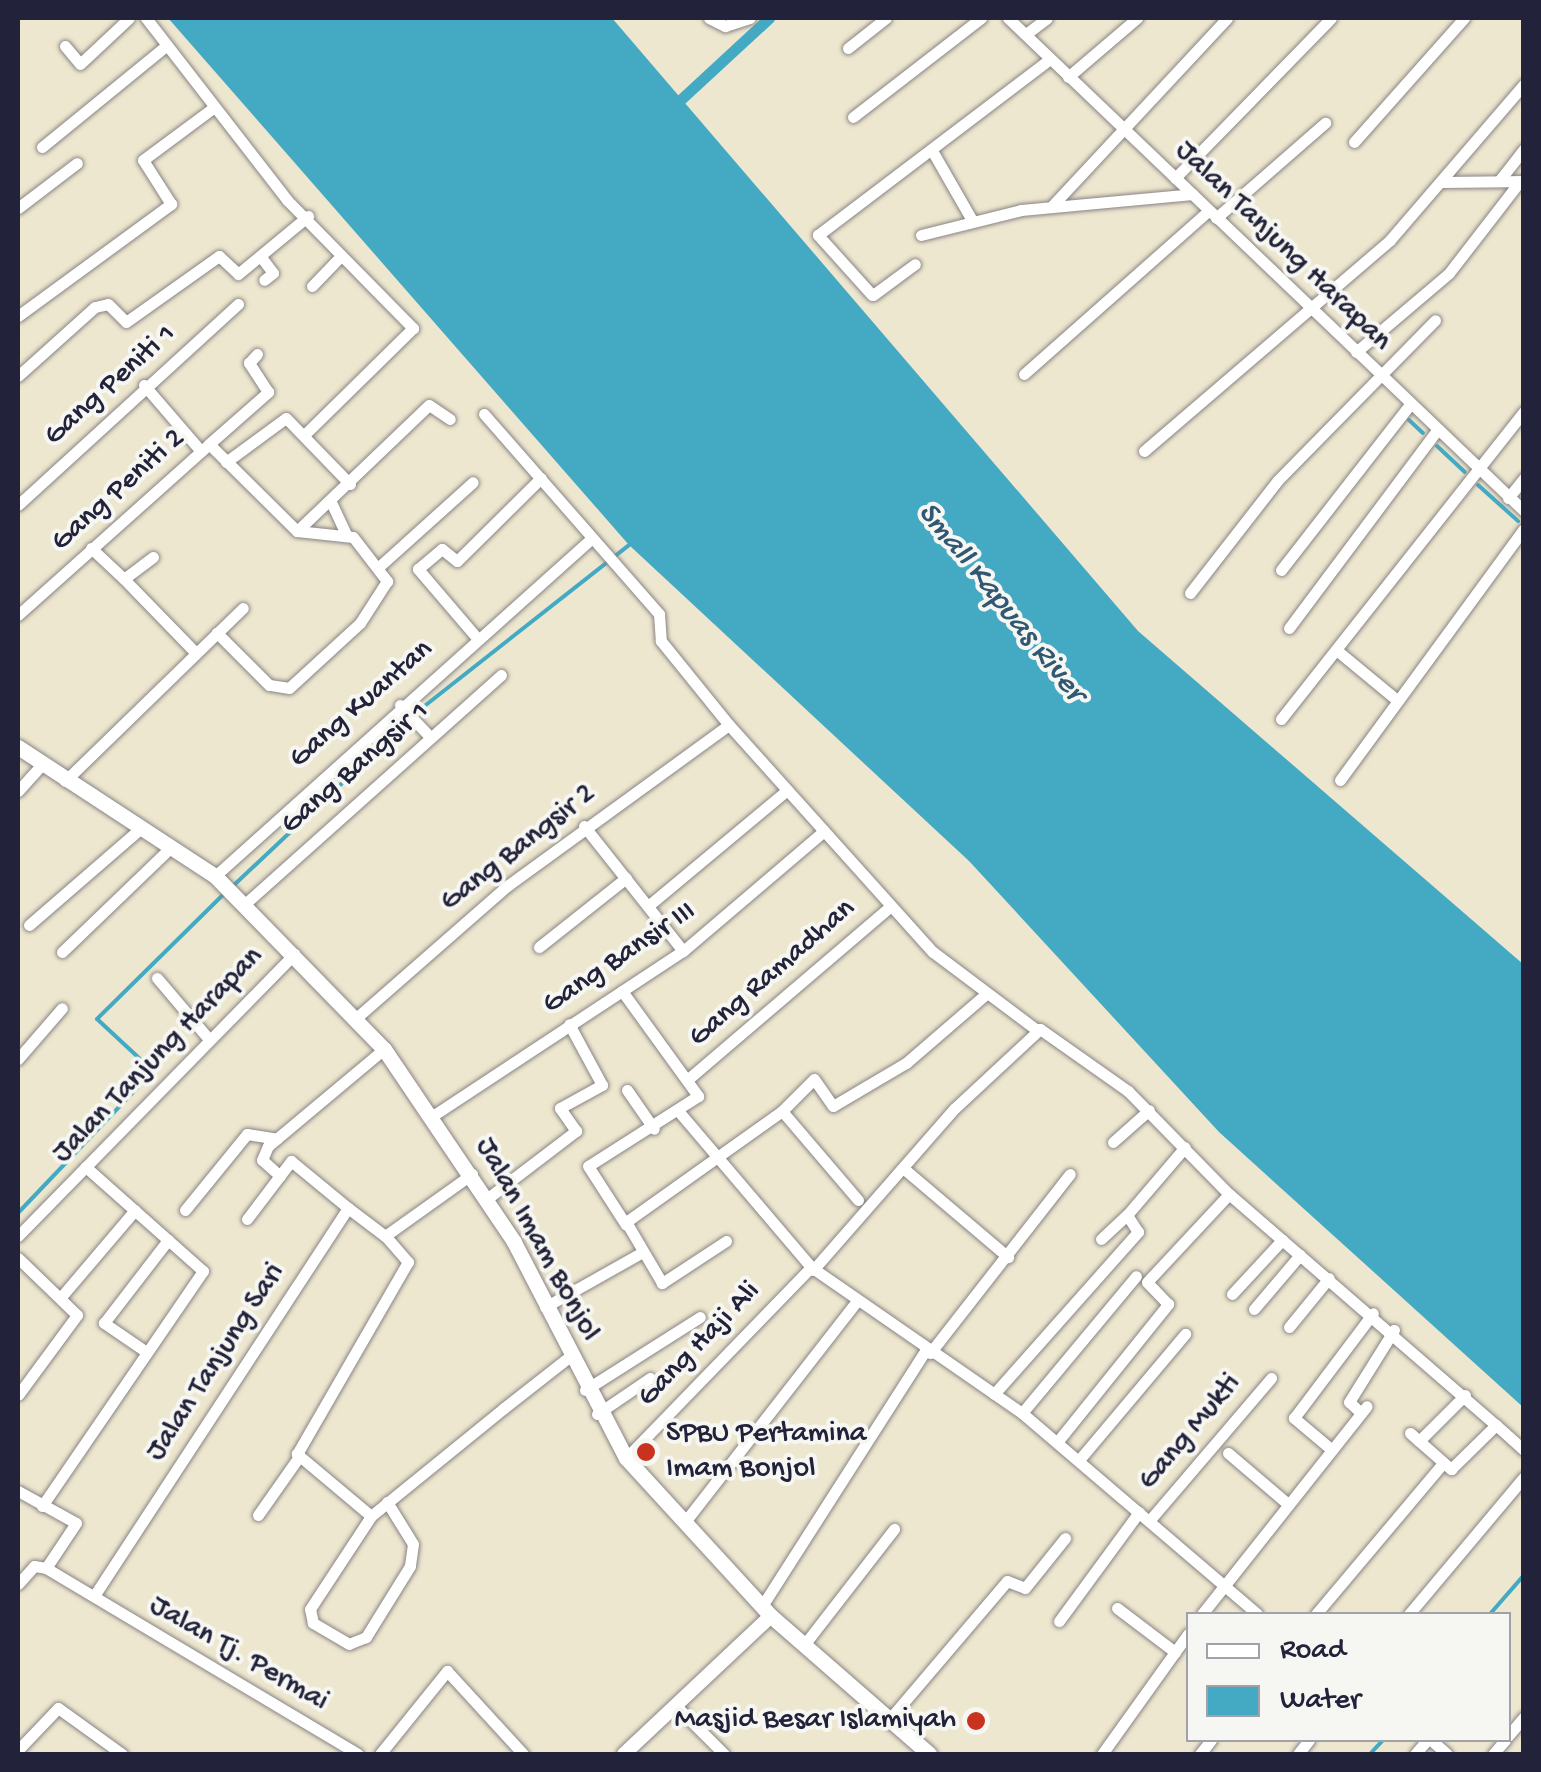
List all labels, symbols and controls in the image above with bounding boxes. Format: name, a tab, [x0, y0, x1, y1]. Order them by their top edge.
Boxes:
street label: Jalan Tanjung Harapan	[1166, 134, 1398, 360]
street label: Gang Peniti 1	[38, 317, 184, 455]
street label: Gang Peniti 2	[45, 422, 193, 560]
water label: Small Kapuas River	[908, 495, 1092, 711]
street label: Gang Kuantan	[283, 633, 441, 777]
street label: Gang Bangsir 1	[274, 695, 438, 843]
street label: Gang Bangsir 2	[434, 777, 604, 921]
street label: Gang Ramadhan	[682, 892, 864, 1056]
street label: Gang Bansir III	[537, 895, 703, 1023]
street label: Jalan Tanjung Harapan	[46, 940, 272, 1172]
street label: Jalan Imam Bonjol	[465, 1132, 607, 1348]
street label: Jalan Tanjung Sari	[140, 1257, 294, 1469]
street label: Gang Haji Ali	[631, 1275, 769, 1415]
street label: Gang Mukti	[1132, 1367, 1250, 1499]
place label: SPBU Pertamina Imam Bonjol	[666, 1417, 866, 1488]
marker: SPBU Pertamina Imam Bonjol	[635, 1441, 657, 1463]
street label: Jalan Tj. Permai	[142, 1589, 334, 1721]
legend	[1186, 1612, 1511, 1742]
text: Road	[1280, 1634, 1346, 1669]
text: Water	[1280, 1684, 1361, 1719]
place label: Masjid Besar Islamiyah	[674, 1703, 956, 1739]
marker: Masjid Besar Islamiyah	[965, 1710, 987, 1732]

